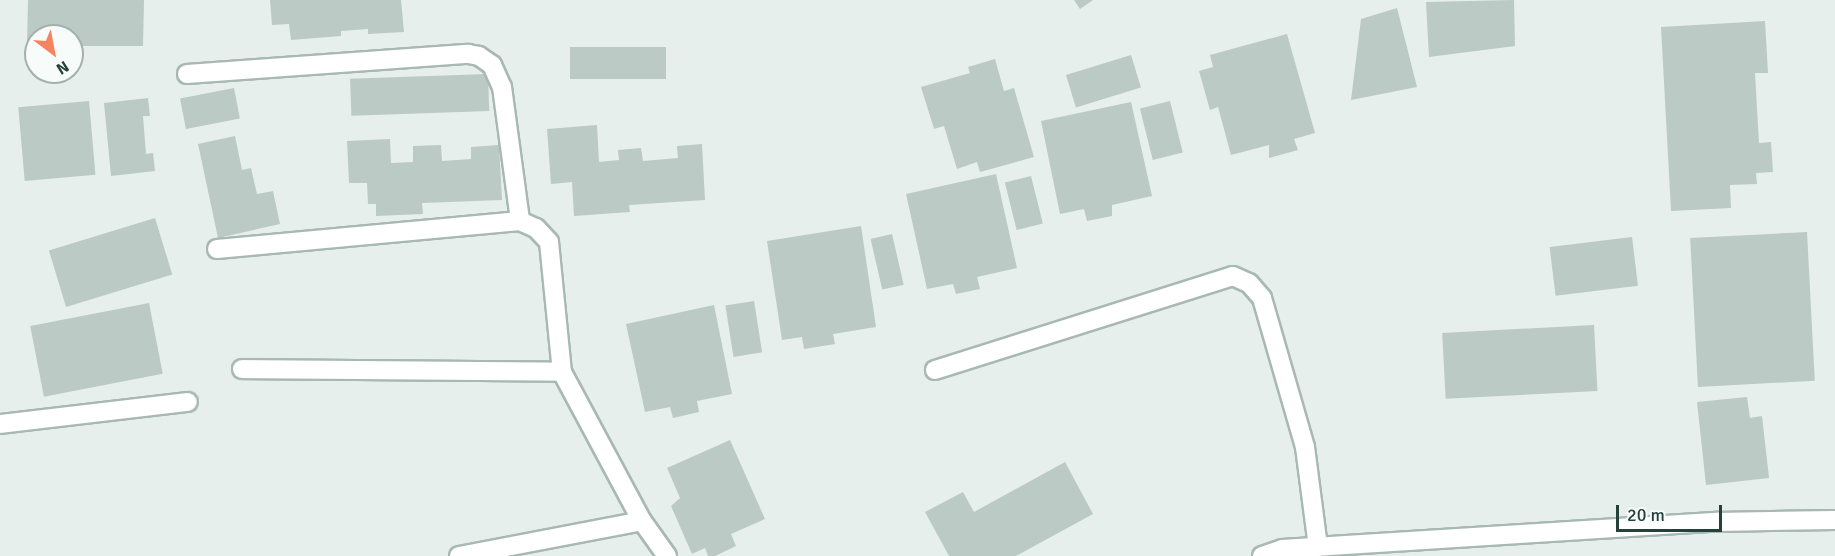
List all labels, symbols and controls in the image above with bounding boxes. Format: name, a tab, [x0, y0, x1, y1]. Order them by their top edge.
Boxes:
north arrow	[24, 24, 84, 84]
text: N	[52, 56, 73, 79]
scale bar	[1619, 493, 1726, 531]
text: 20 m	[1627, 504, 1665, 526]

